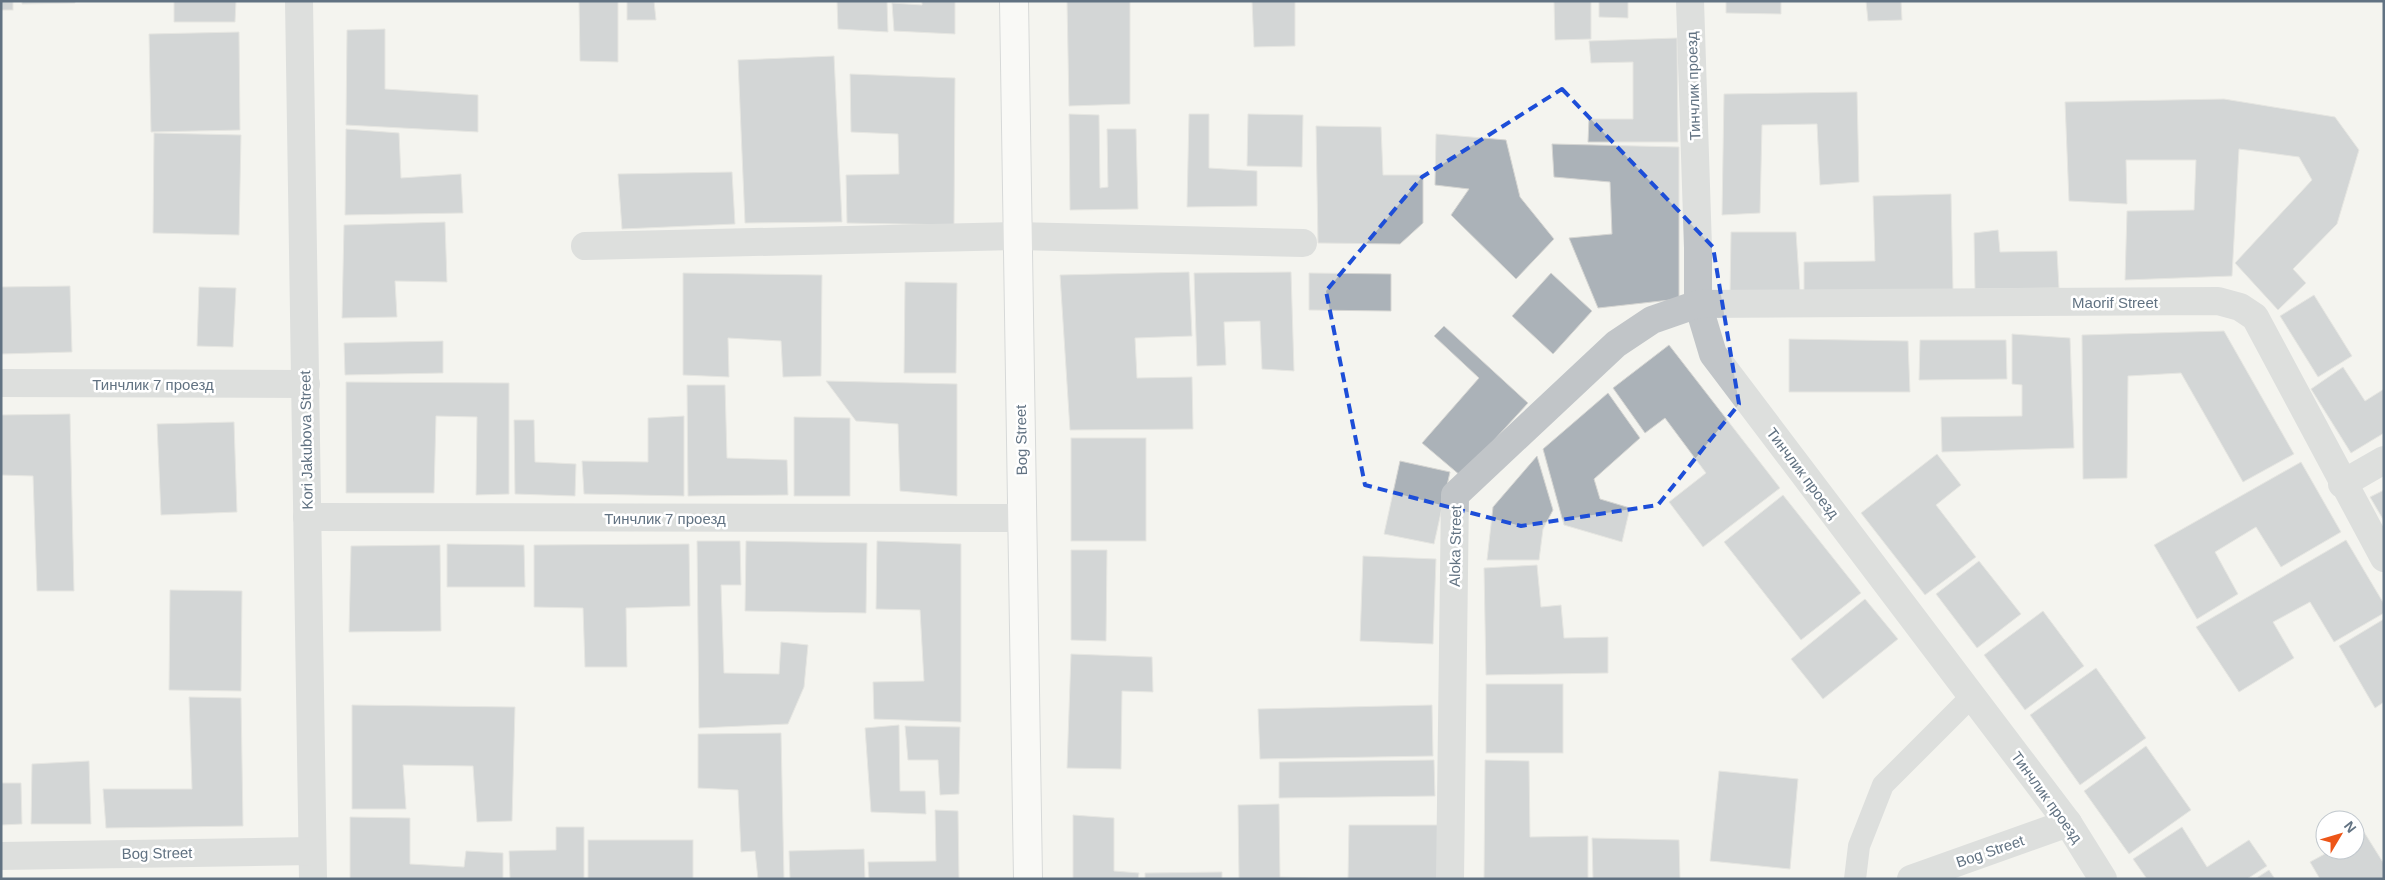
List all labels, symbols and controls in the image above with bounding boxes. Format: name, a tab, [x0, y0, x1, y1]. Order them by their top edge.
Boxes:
street label: Тинчлик проезд	[1683, 31, 1703, 141]
street label: Maorif Street	[2072, 294, 2159, 311]
street label: Kori Jakubova Street	[296, 369, 316, 510]
street label: Тинчлик 7 проезд	[92, 376, 214, 393]
street label: Bog Street	[1012, 404, 1030, 476]
street label: Тинчлик проезд	[1763, 424, 1843, 522]
street label: Aloka Street	[1446, 504, 1464, 587]
street label: Тинчлик 7 проезд	[604, 510, 726, 527]
street label: Тинчлик проезд	[2008, 748, 2086, 846]
north arrow	[2315, 810, 2365, 860]
text: N	[2341, 818, 2360, 836]
street label: Bog Street	[1954, 831, 2027, 871]
street label: Bog Street	[121, 844, 193, 862]

